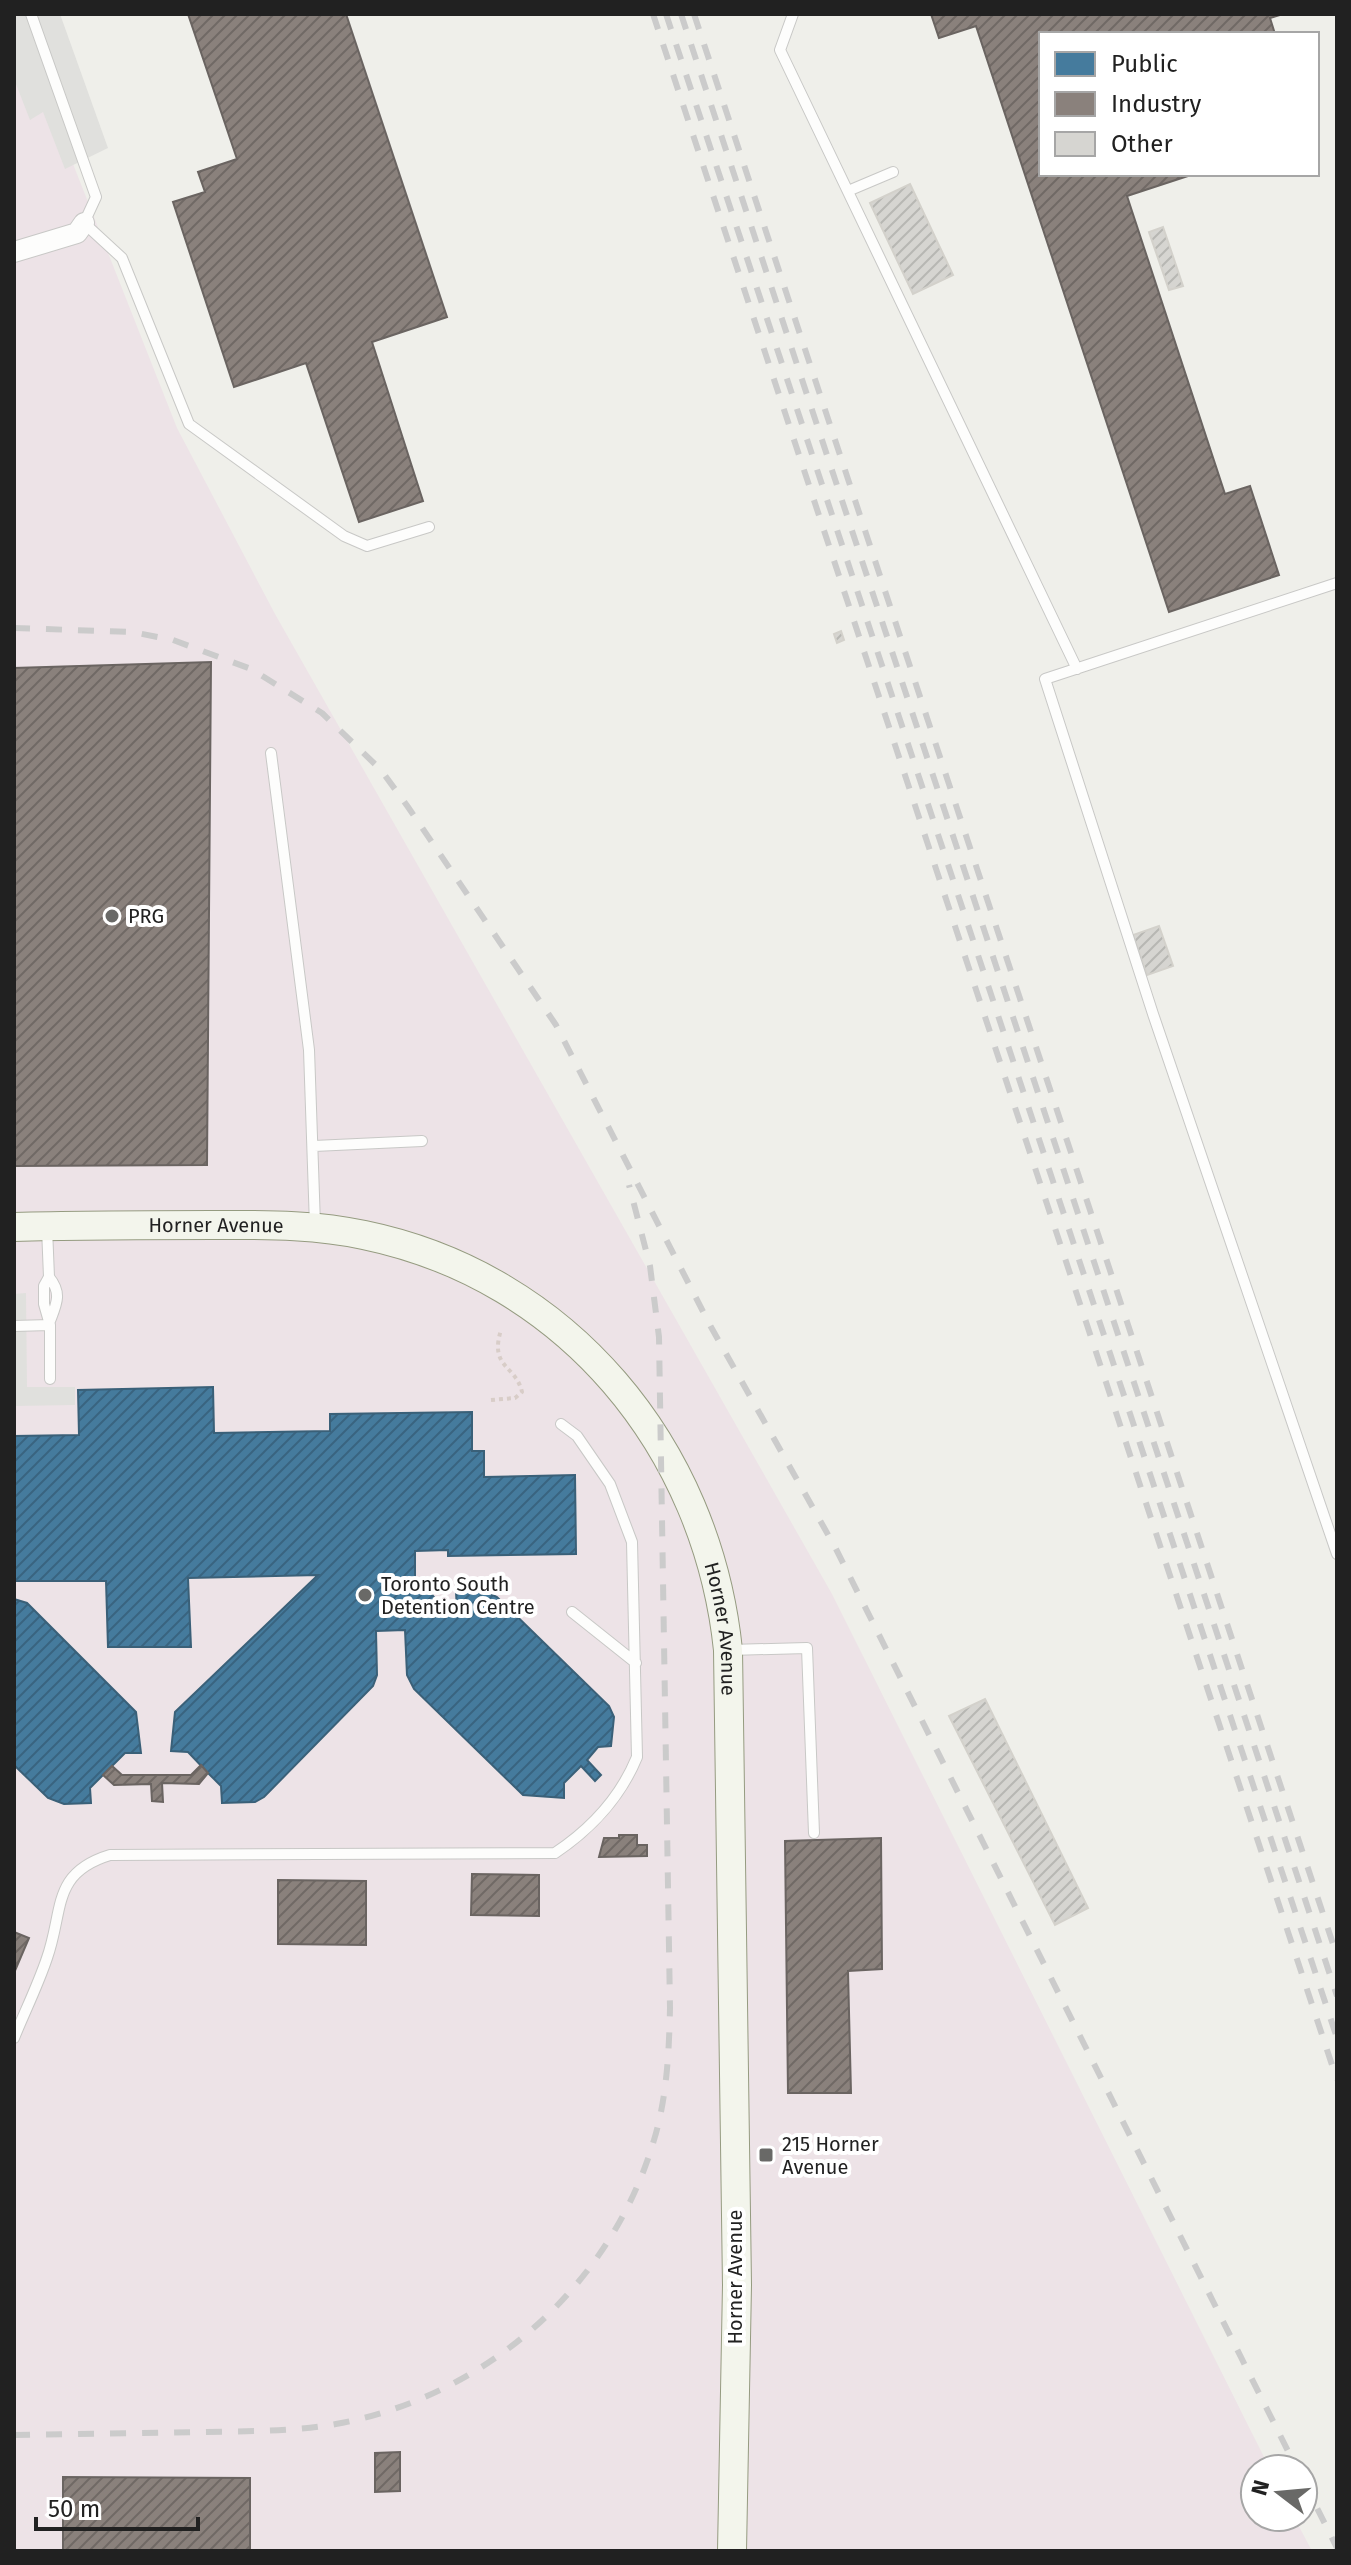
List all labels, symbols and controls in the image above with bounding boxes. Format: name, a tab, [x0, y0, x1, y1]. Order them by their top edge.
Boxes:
legend	[1039, 32, 1319, 176]
text: Public	[1111, 50, 1178, 78]
text: Industry	[1111, 90, 1202, 118]
text: Other	[1111, 130, 1173, 158]
place label: PRG	[128, 904, 164, 928]
marker: PRG	[103, 907, 121, 925]
street label: Horner Avenue	[148, 1213, 284, 1238]
street label: Horner Avenue	[700, 1559, 741, 1696]
place label: Toronto South Detention Centre	[381, 1572, 535, 1619]
marker: Toronto South Detention Centre	[356, 1586, 374, 1604]
place label: 215 Horner Avenue	[782, 2132, 879, 2179]
marker: 215 Horner Avenue	[757, 2146, 775, 2164]
street label: Horner Avenue	[723, 2209, 747, 2345]
north arrow	[1239, 2453, 1319, 2533]
text: N	[1245, 2477, 1275, 2498]
scale bar	[36, 2481, 198, 2531]
text: 50 m	[48, 2495, 100, 2523]

